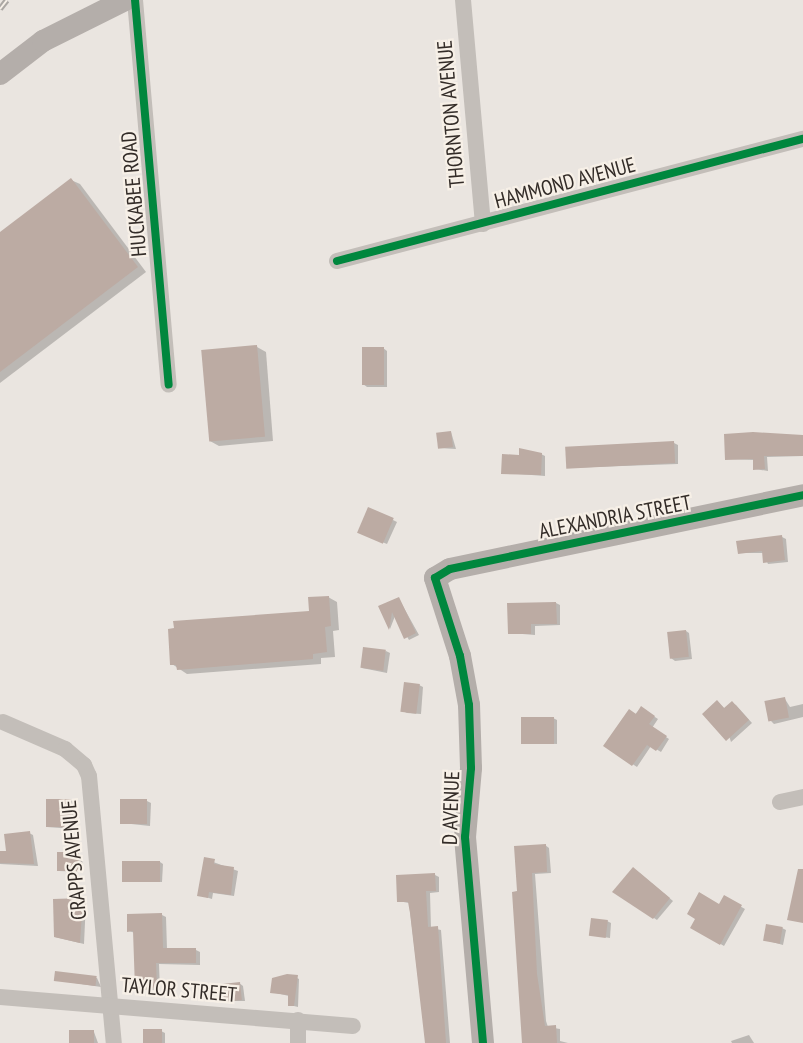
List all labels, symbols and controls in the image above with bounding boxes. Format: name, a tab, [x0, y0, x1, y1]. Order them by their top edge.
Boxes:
street label: THORNTON AVENUE	[432, 39, 470, 189]
street label: HUCKABEE ROAD	[116, 130, 152, 258]
street label: HAMMOND AVENUE	[492, 152, 638, 214]
street label: ALEXANDRIA STREET	[536, 490, 694, 544]
street label: D AVENUE	[437, 770, 465, 846]
street label: CRAPPS AVENUE	[56, 799, 92, 921]
street label: TAYLOR STREET	[120, 972, 238, 1008]

